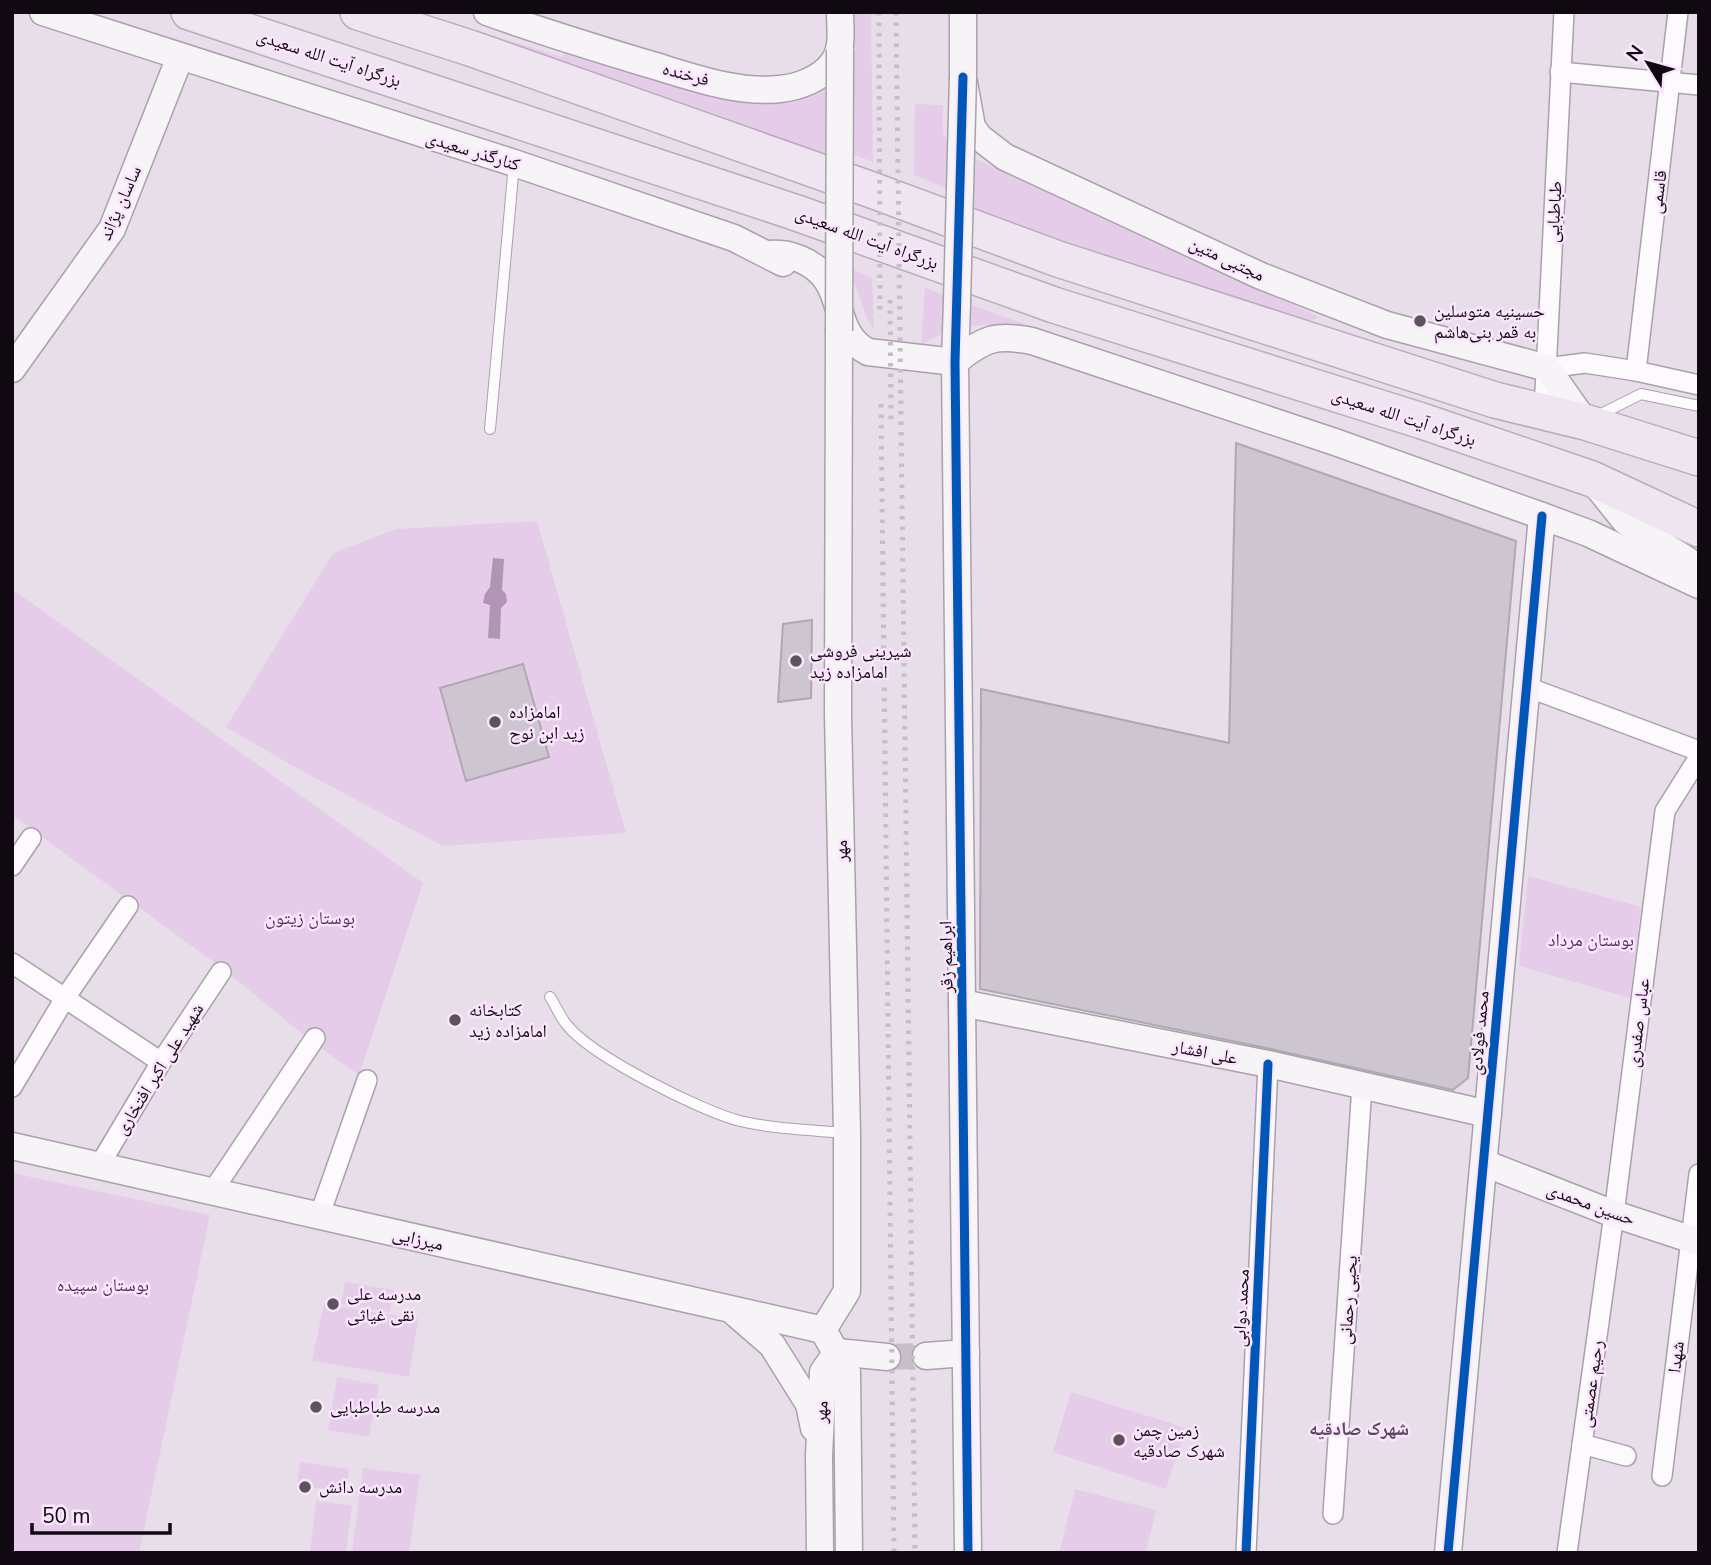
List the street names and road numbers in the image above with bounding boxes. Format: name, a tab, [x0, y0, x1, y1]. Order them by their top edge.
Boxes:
street label: بزرگراه آیت الله سعیدی	[254, 23, 404, 93]
street label: فرخنده	[660, 56, 712, 92]
street label: کنارگذر سعیدی	[423, 125, 524, 177]
street label: ساسان پژاند	[93, 162, 147, 244]
street label: قاسمی	[1643, 169, 1673, 215]
street label: طباطبایی	[1540, 180, 1568, 244]
street label: بزرگراه آیت الله سعیدی	[792, 201, 942, 275]
street label: مجتبی متین	[1185, 231, 1269, 287]
street label: بزرگراه آیت الله سعیدی	[1329, 382, 1479, 452]
street label: مهر	[829, 840, 853, 863]
street label: ابراهیم زقر	[933, 921, 959, 994]
street label: عباس صفدری	[1621, 977, 1655, 1069]
street label: محمد فولادی	[1463, 990, 1495, 1076]
street label: شهید علی اکبر افتخاری	[109, 999, 209, 1139]
street label: علی افشار	[1169, 1034, 1240, 1070]
street label: حسین محمدی	[1544, 1177, 1638, 1231]
street label: میرزایی	[390, 1221, 446, 1257]
street label: یحیی رحمانی	[1333, 1255, 1363, 1345]
street label: محمد دوابی	[1227, 1268, 1255, 1348]
street label: رحیم عصمتی	[1573, 1339, 1609, 1429]
street label: شهدا	[1662, 1340, 1690, 1374]
street label: مهر	[808, 1400, 834, 1425]

